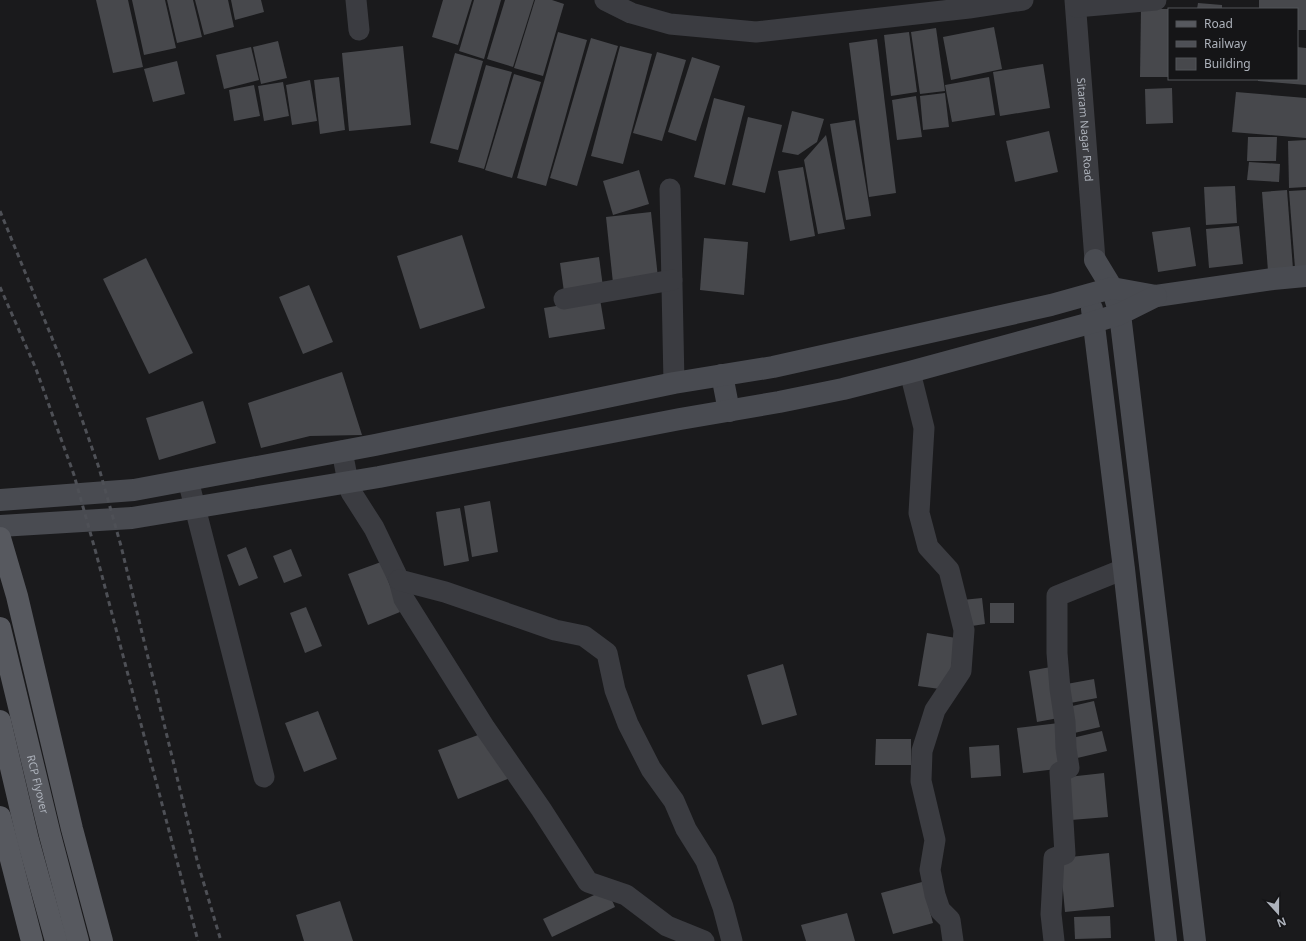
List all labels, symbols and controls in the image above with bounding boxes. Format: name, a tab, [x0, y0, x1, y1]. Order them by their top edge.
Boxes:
legend	[1168, 8, 1298, 80]
text: Road	[1204, 15, 1233, 32]
text: Railway	[1204, 35, 1248, 52]
text: Building	[1204, 55, 1251, 72]
street label: Sitaram Nagar Road	[1074, 77, 1097, 182]
street label: RCP Flyover	[24, 753, 53, 816]
north arrow	[1258, 893, 1298, 933]
text: N	[1275, 914, 1289, 931]

